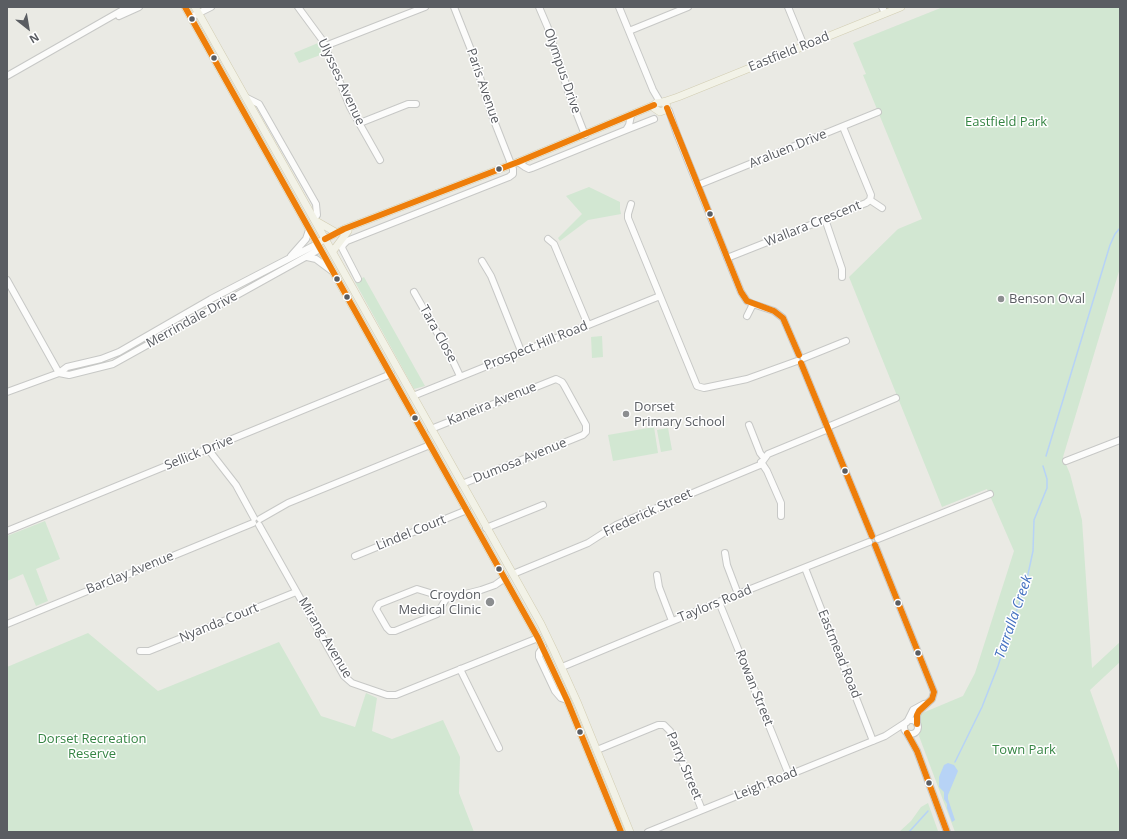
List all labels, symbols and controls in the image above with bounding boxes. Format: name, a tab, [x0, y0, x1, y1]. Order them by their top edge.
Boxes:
north arrow	[8, 8, 48, 48]
unlabelled marker	[187, 14, 197, 24]
street label: Olympus Drive	[540, 26, 584, 116]
street label: Eastfield Road	[746, 29, 832, 75]
text: N	[27, 30, 42, 47]
street label: Ulysses Avenue	[314, 36, 368, 128]
street label: Paris Avenue	[463, 46, 503, 126]
unlabelled marker	[209, 53, 219, 63]
park label: Eastfield Park	[965, 114, 1047, 130]
street label: Araluen Drive	[747, 126, 829, 172]
unlabelled marker	[494, 164, 504, 174]
street label: Wallara Crescent	[763, 198, 863, 250]
unlabelled marker	[705, 209, 715, 219]
unlabelled marker	[332, 274, 342, 284]
street label: Merrindale Drive	[144, 288, 240, 352]
place label: Benson Oval	[1009, 291, 1085, 307]
unlabelled marker	[342, 292, 352, 302]
marker: Benson Oval	[996, 294, 1006, 304]
street label: Tara Close	[416, 303, 460, 365]
street label: Prospect Hill Road	[482, 318, 590, 374]
street label: Kaneira Avenue	[445, 379, 539, 429]
place label: Dorset Primary School	[634, 399, 725, 430]
marker: Dorset Primary School	[621, 409, 631, 419]
unlabelled marker	[410, 413, 420, 423]
street label: Sellick Drive	[162, 432, 236, 474]
street label: Dumosa Avenue	[471, 435, 569, 487]
unlabelled marker	[840, 466, 850, 476]
street label: Frederick Street	[601, 486, 695, 540]
street label: Lindel Court	[374, 512, 448, 554]
street label: Barclay Avenue	[84, 548, 176, 598]
unlabelled marker	[494, 564, 504, 574]
water label: Tarralla Creek	[992, 573, 1036, 661]
street label: Taylors Road	[676, 582, 754, 626]
place label: Croydon Medical Clinic	[398, 587, 481, 618]
street label: Mirang Avenue	[295, 595, 355, 681]
marker: Croydon Medical Clinic	[484, 596, 496, 608]
unlabelled marker	[893, 598, 903, 608]
street label: Nyanda Court	[177, 600, 261, 646]
street label: Eastmead Road	[814, 607, 864, 701]
street label: Rowan Street	[732, 648, 776, 728]
unlabelled marker	[913, 648, 923, 658]
unlabelled marker	[575, 727, 585, 737]
street label: Parry Street	[663, 730, 705, 802]
park label: Dorset Recreation Reserve	[37, 731, 147, 762]
park label: Town Park	[992, 742, 1056, 758]
street label: Leigh Road	[732, 764, 800, 804]
unlabelled marker	[924, 778, 934, 788]

